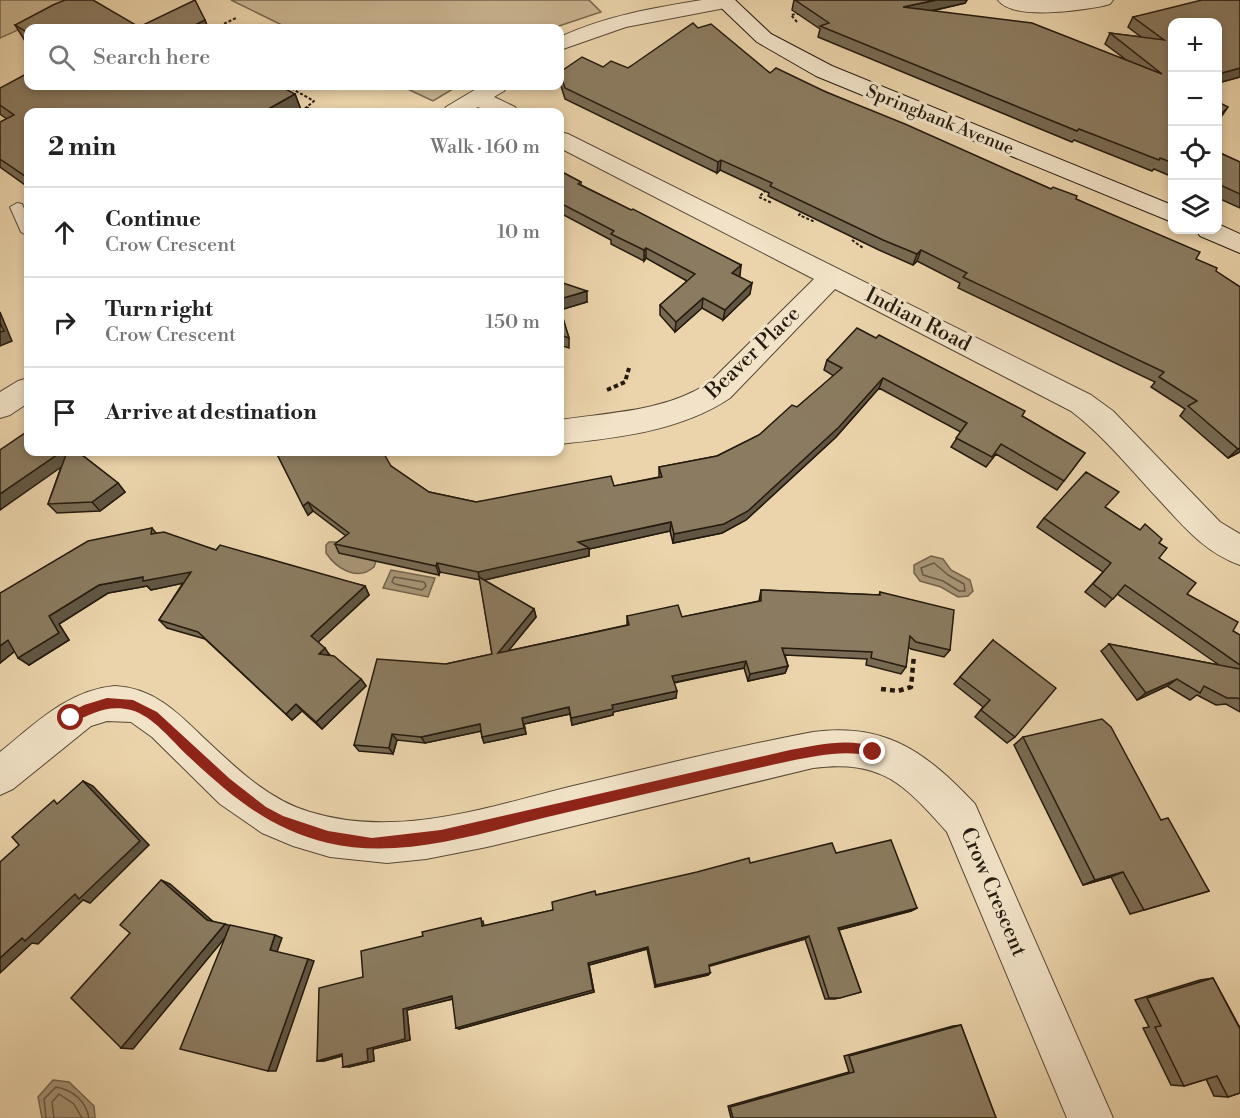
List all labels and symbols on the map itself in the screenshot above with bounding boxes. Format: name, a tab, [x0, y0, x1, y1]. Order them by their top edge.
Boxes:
street label: Springbank Avenue	[863, 80, 1017, 160]
street label: Indian Road	[861, 282, 975, 358]
street label: Beaver Place	[699, 301, 806, 406]
route start	[57, 704, 83, 730]
route end	[859, 738, 885, 764]
street label: Crow Crescent	[954, 824, 1032, 961]

